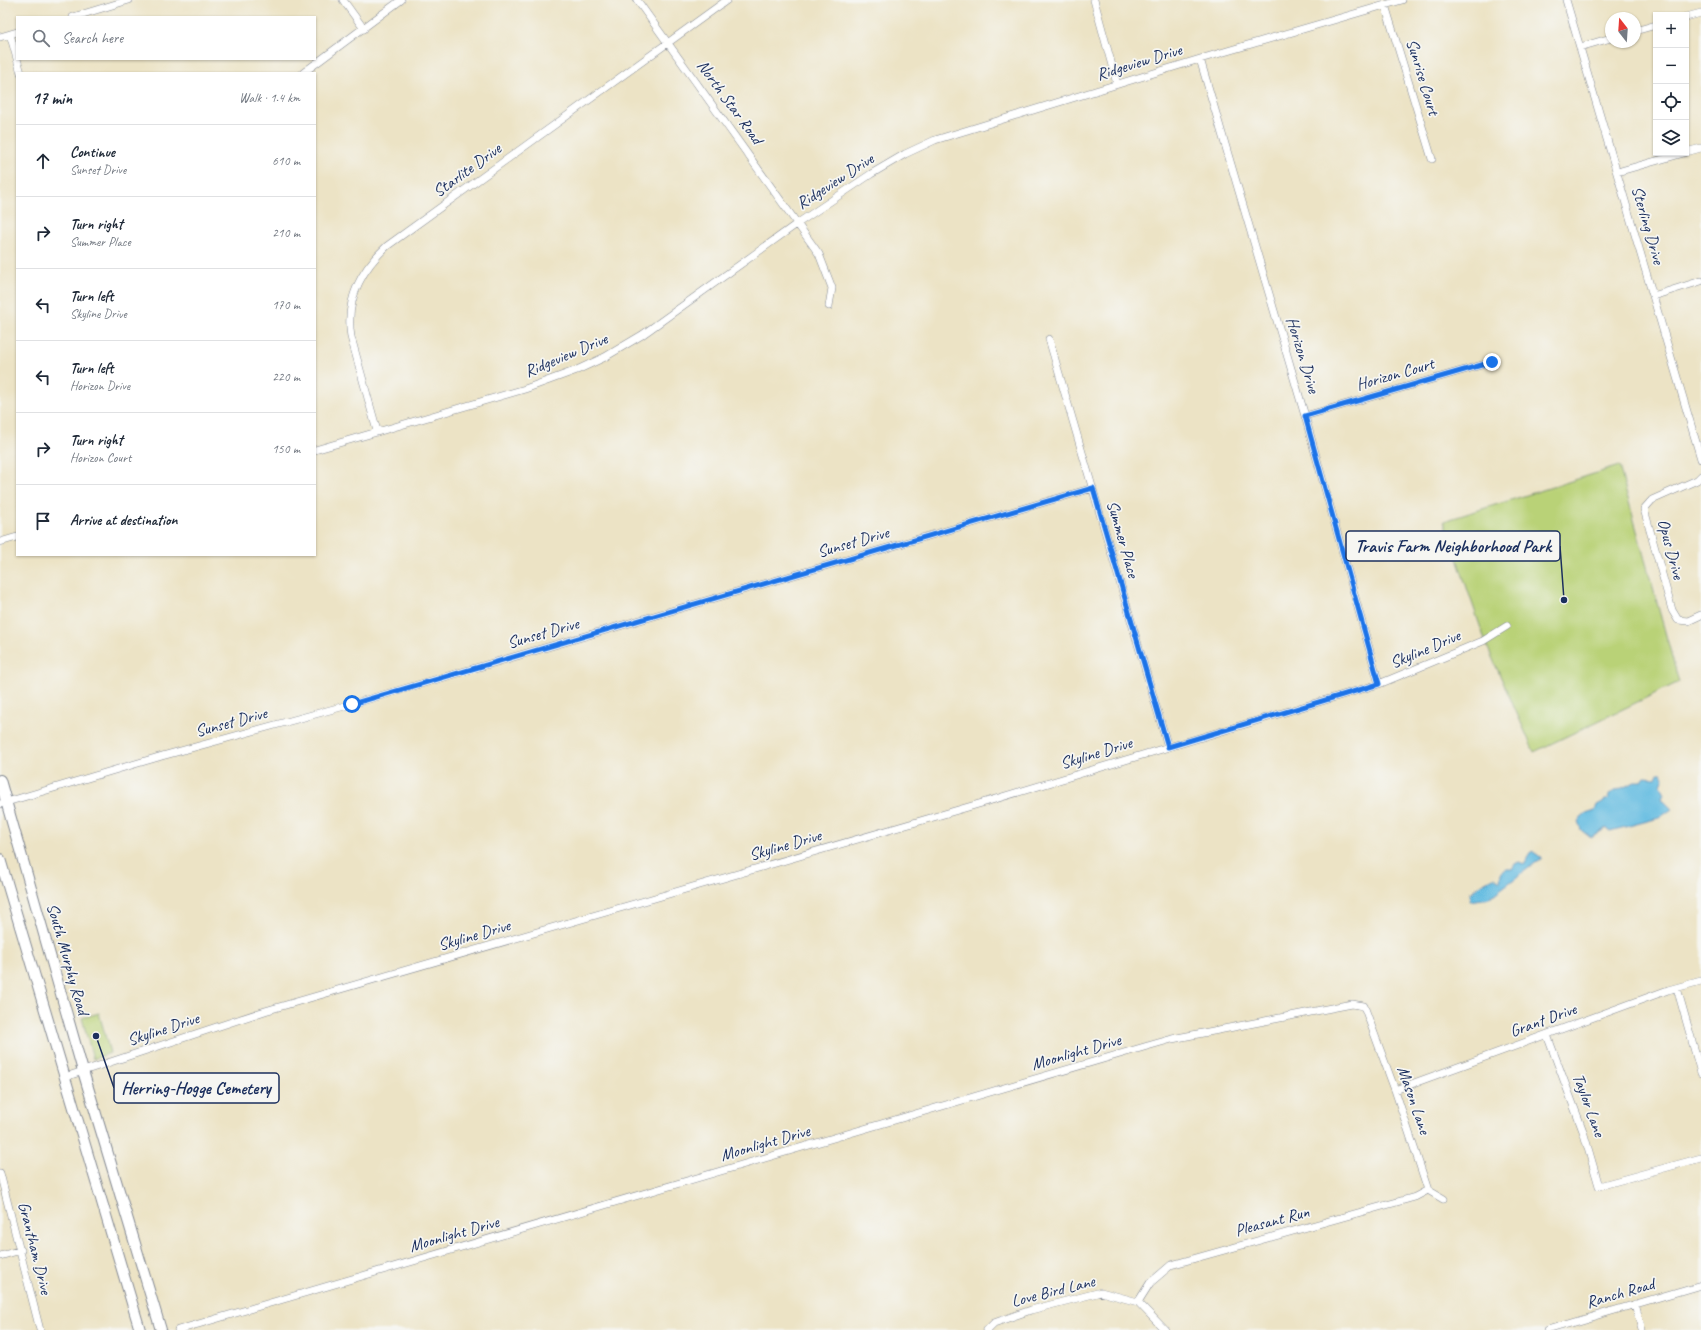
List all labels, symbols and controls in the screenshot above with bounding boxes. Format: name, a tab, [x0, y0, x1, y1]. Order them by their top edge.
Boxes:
north arrow	[1605, 12, 1641, 48]
map controls	[1653, 12, 1689, 156]
button: +	[1653, 12, 1689, 48]
search box	[16, 16, 316, 60]
icon: search	[30, 27, 52, 49]
text: Search here	[62, 29, 123, 48]
street label: Sunrise Court	[1401, 36, 1445, 120]
street label: Ridgeview Drive	[1094, 39, 1186, 85]
button: −	[1653, 48, 1689, 84]
street label: North Star Road	[692, 56, 769, 150]
button: locate	[1653, 84, 1689, 120]
text: 17 min	[32, 88, 72, 109]
text: Walk · 1.4 km	[239, 90, 300, 106]
button: layers	[1653, 120, 1689, 156]
street label: Starlite Drive	[429, 137, 506, 202]
text: Continue	[70, 143, 115, 162]
street label: Ridgeview Drive	[792, 147, 879, 214]
icon: ahead	[32, 150, 54, 172]
text: 610 m	[272, 153, 300, 169]
text: Sunset Drive	[70, 162, 126, 178]
street label: Sterling Drive	[1627, 184, 1670, 268]
text: Turn right	[70, 215, 123, 234]
icon: right	[32, 222, 54, 244]
text: 210 m	[272, 225, 300, 241]
text: Summer Place	[70, 234, 131, 250]
text: Turn left	[70, 287, 113, 306]
icon: left	[32, 294, 54, 316]
text: 170 m	[272, 297, 300, 313]
text: Skyline Drive	[70, 306, 127, 322]
street label: Horizon Drive	[1281, 314, 1325, 397]
street label: Ridgeview Drive	[521, 328, 612, 382]
street label: Horizon Court	[1354, 352, 1439, 395]
route end	[1483, 353, 1501, 371]
text: Turn left	[70, 359, 113, 378]
icon: left	[32, 366, 54, 388]
text: 220 m	[272, 369, 300, 385]
text: Horizon Drive	[70, 378, 130, 394]
text: Turn right	[70, 431, 123, 450]
icon: right	[32, 438, 54, 460]
text: 150 m	[272, 441, 300, 457]
text: Horizon Court	[70, 450, 131, 466]
street label: Summer Place	[1102, 498, 1144, 581]
icon: arrive	[32, 510, 54, 532]
text: Arrive at destination	[70, 511, 177, 530]
street label: Opus Drive	[1653, 517, 1689, 583]
street label: Sunset Drive	[815, 521, 893, 562]
callout: Travis Farm Neighborhood Park	[1346, 531, 1560, 561]
text: Travis Farm Neighborhood Park	[1355, 535, 1553, 557]
street label: Sunset Drive	[505, 612, 583, 653]
street label: Skyline Drive	[1387, 624, 1465, 673]
route start	[343, 695, 361, 713]
street label: Sunset Drive	[193, 702, 271, 742]
street label: Skyline Drive	[1058, 732, 1136, 774]
street label: Skyline Drive	[747, 824, 825, 865]
street label: South Murphy Road	[42, 901, 95, 1019]
street label: Skyline Drive	[436, 914, 514, 955]
street label: Grant Drive	[1507, 998, 1581, 1042]
street label: Skyline Drive	[125, 1007, 203, 1050]
street label: Moonlight Drive	[1029, 1029, 1125, 1075]
street label: Mason Lane	[1393, 1063, 1436, 1138]
street label: Taylor Lane	[1568, 1071, 1611, 1141]
callout: Herring-Hogge Cemetery	[114, 1073, 279, 1103]
text: Herring-Hogge Cemetery	[121, 1077, 273, 1099]
street label: Moonlight Drive	[718, 1120, 814, 1166]
street label: Grantham Drive	[13, 1200, 57, 1298]
street label: Pleasant Run	[1233, 1201, 1312, 1241]
street label: Moonlight Drive	[407, 1211, 503, 1257]
street label: Love Bird Lane	[1009, 1270, 1098, 1312]
street label: Ranch Road	[1583, 1273, 1659, 1313]

